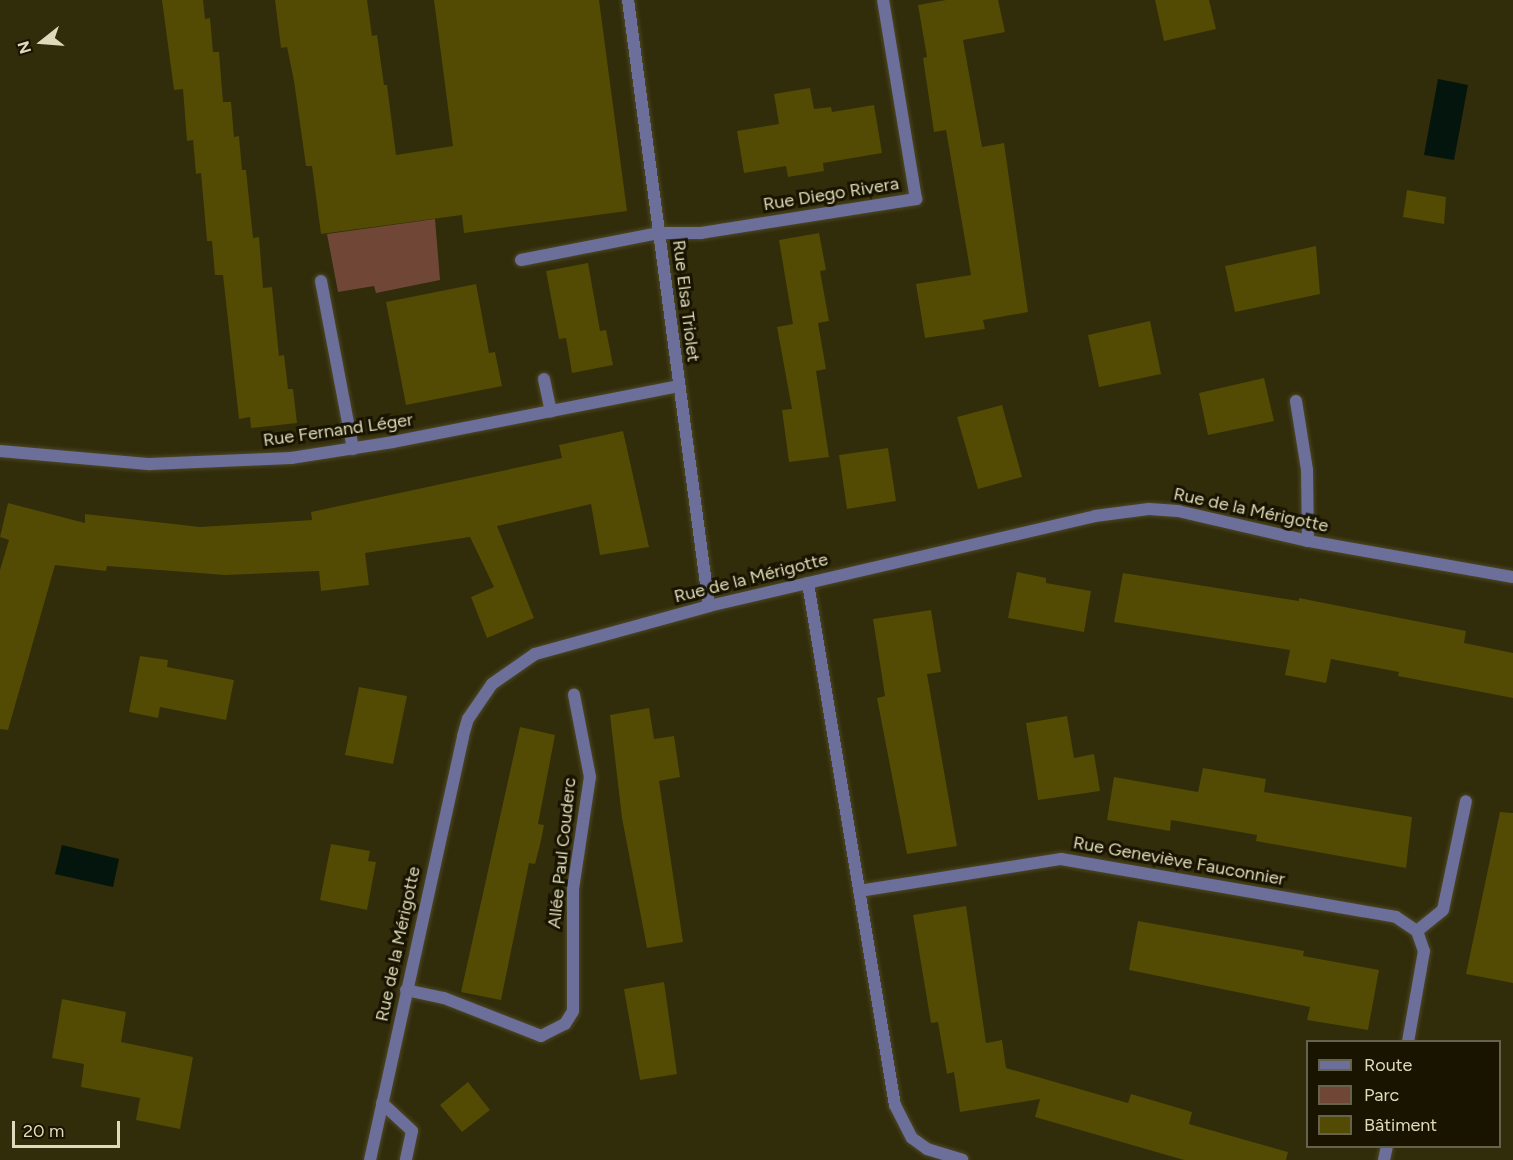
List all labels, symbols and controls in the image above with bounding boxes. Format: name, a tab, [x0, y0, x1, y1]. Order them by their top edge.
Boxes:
north arrow	[12, 12, 72, 72]
text: N	[13, 39, 35, 56]
street label: Rue Diego Rivera	[762, 173, 900, 215]
street label: Rue Elsa Triolet	[668, 239, 704, 363]
street label: Rue Fernand Léger	[262, 409, 414, 451]
street label: Rue de la Mérigotte	[1172, 483, 1330, 537]
street label: Rue de la Mérigotte	[672, 548, 830, 608]
street label: Allée Paul Couderc	[543, 776, 581, 930]
street label: Rue Geneviève Fauconnier	[1071, 832, 1287, 890]
street label: Rue de la Mérigotte	[371, 865, 425, 1023]
legend	[1306, 1040, 1501, 1148]
text: Route	[1364, 1054, 1412, 1076]
text: Parc	[1364, 1084, 1399, 1106]
scale bar	[15, 1109, 123, 1147]
text: Bâtiment	[1364, 1114, 1437, 1136]
text: 20 m	[23, 1120, 64, 1142]

